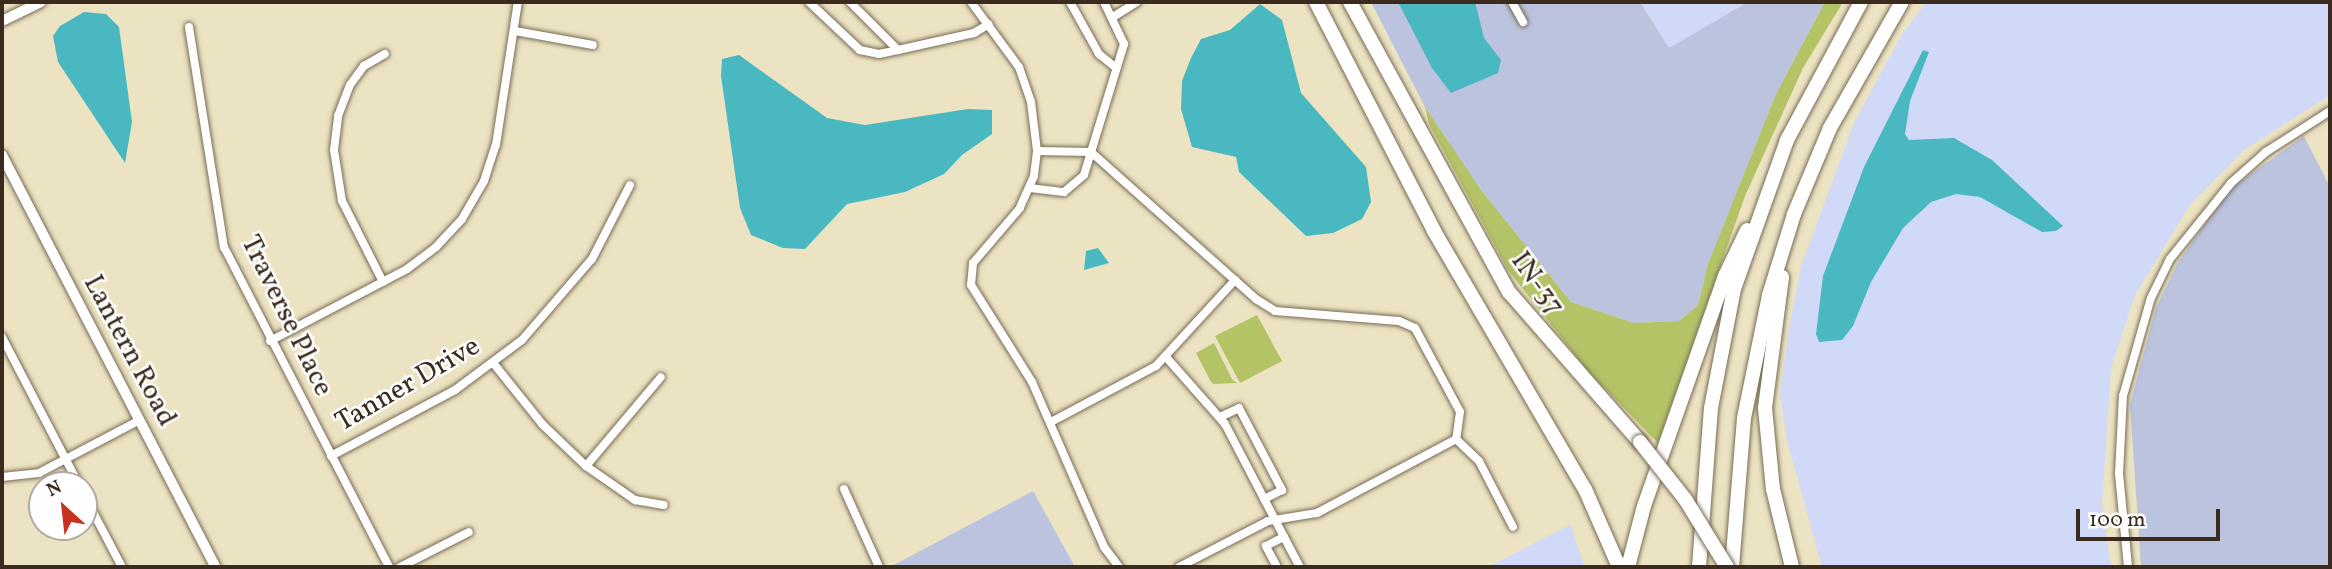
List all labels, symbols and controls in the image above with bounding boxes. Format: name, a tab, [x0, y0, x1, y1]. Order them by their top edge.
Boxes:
street label: Traverse Place	[233, 230, 339, 402]
street label: IN-37	[1503, 246, 1571, 322]
street label: Lantern Road	[75, 270, 183, 432]
street label: Tanner Drive	[330, 330, 486, 440]
north arrow	[28, 471, 98, 541]
text: N	[42, 474, 66, 504]
scale bar	[2080, 496, 2224, 540]
text: 100 m	[2089, 506, 2146, 535]

